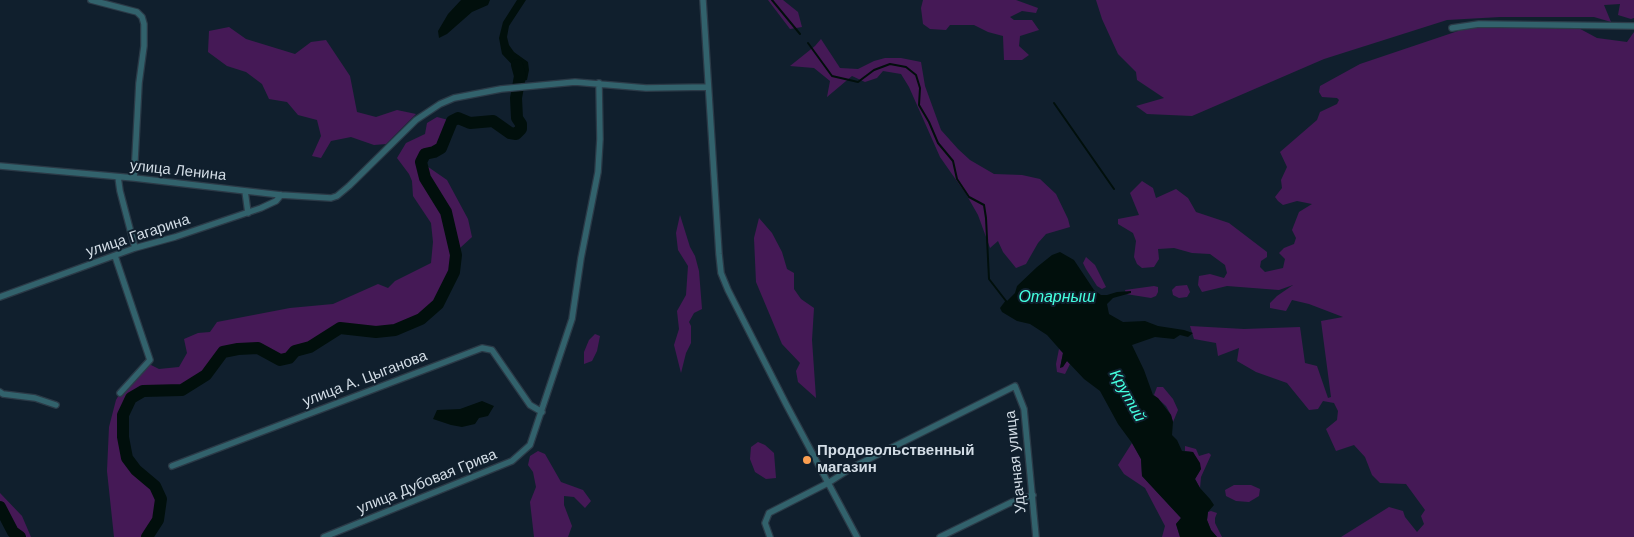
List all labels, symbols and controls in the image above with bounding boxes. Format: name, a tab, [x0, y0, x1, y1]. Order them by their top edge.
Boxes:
street label: улица Ленина	[129, 157, 227, 185]
street label: улица Гагарина	[84, 211, 192, 261]
water label: Отарныш	[1018, 288, 1096, 308]
street label: улица А. Цыганова	[300, 347, 430, 411]
water label: Крутий	[1105, 366, 1149, 426]
street label: Удачная улица	[1002, 410, 1030, 514]
place label: Продовольственный магазин	[817, 442, 974, 477]
street label: улица Дубовая Грива	[355, 446, 499, 518]
marker: Продовольственный магазин	[801, 454, 813, 466]

